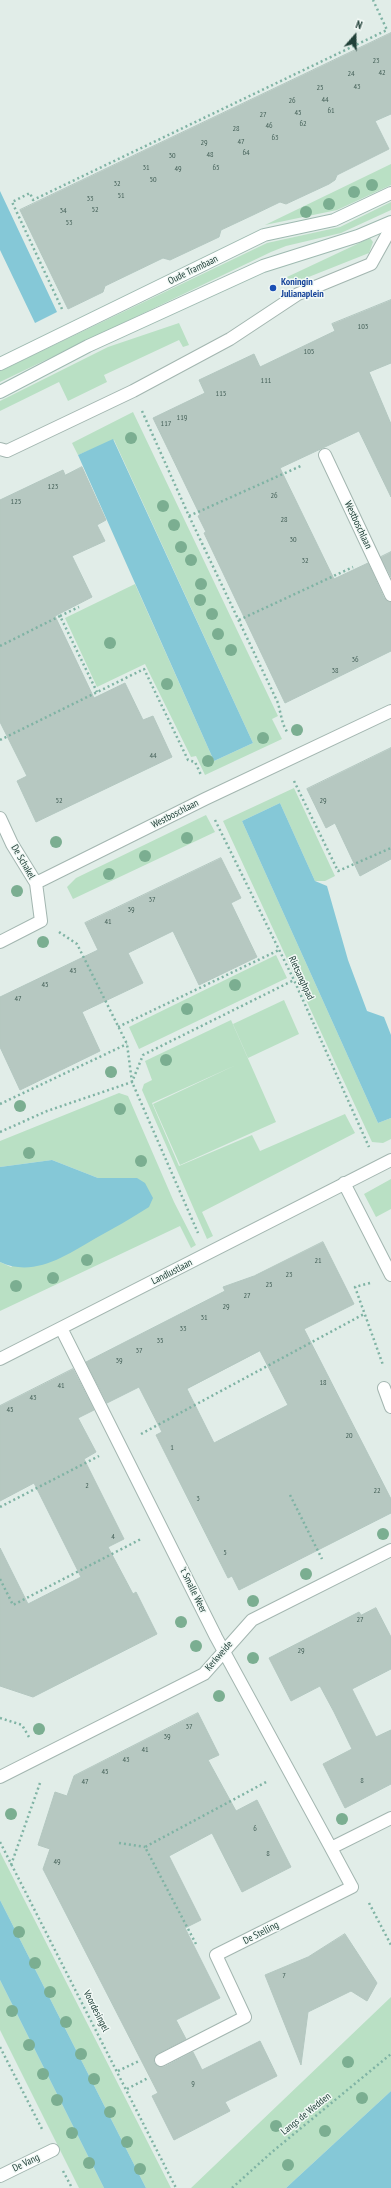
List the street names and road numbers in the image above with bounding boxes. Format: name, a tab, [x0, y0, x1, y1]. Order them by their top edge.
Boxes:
street label: Oude Trambaan	[166, 253, 220, 287]
street label: Westboschlaan	[342, 499, 374, 551]
street label: Westboschlaan	[149, 797, 201, 831]
street label: De Schakel	[8, 843, 38, 881]
street label: Rietsanghpad	[286, 954, 316, 1002]
street label: Landlustlaan	[150, 1257, 194, 1287]
street label: 't Smalle Weer	[177, 1565, 209, 1615]
street label: Kerkweide	[203, 1639, 235, 1673]
street label: De Stelling	[241, 1919, 281, 1947]
street label: Voordesingel	[81, 1988, 111, 2034]
street label: Langs de Wedden	[279, 2090, 333, 2138]
street label: De Vang	[11, 2151, 41, 2175]

